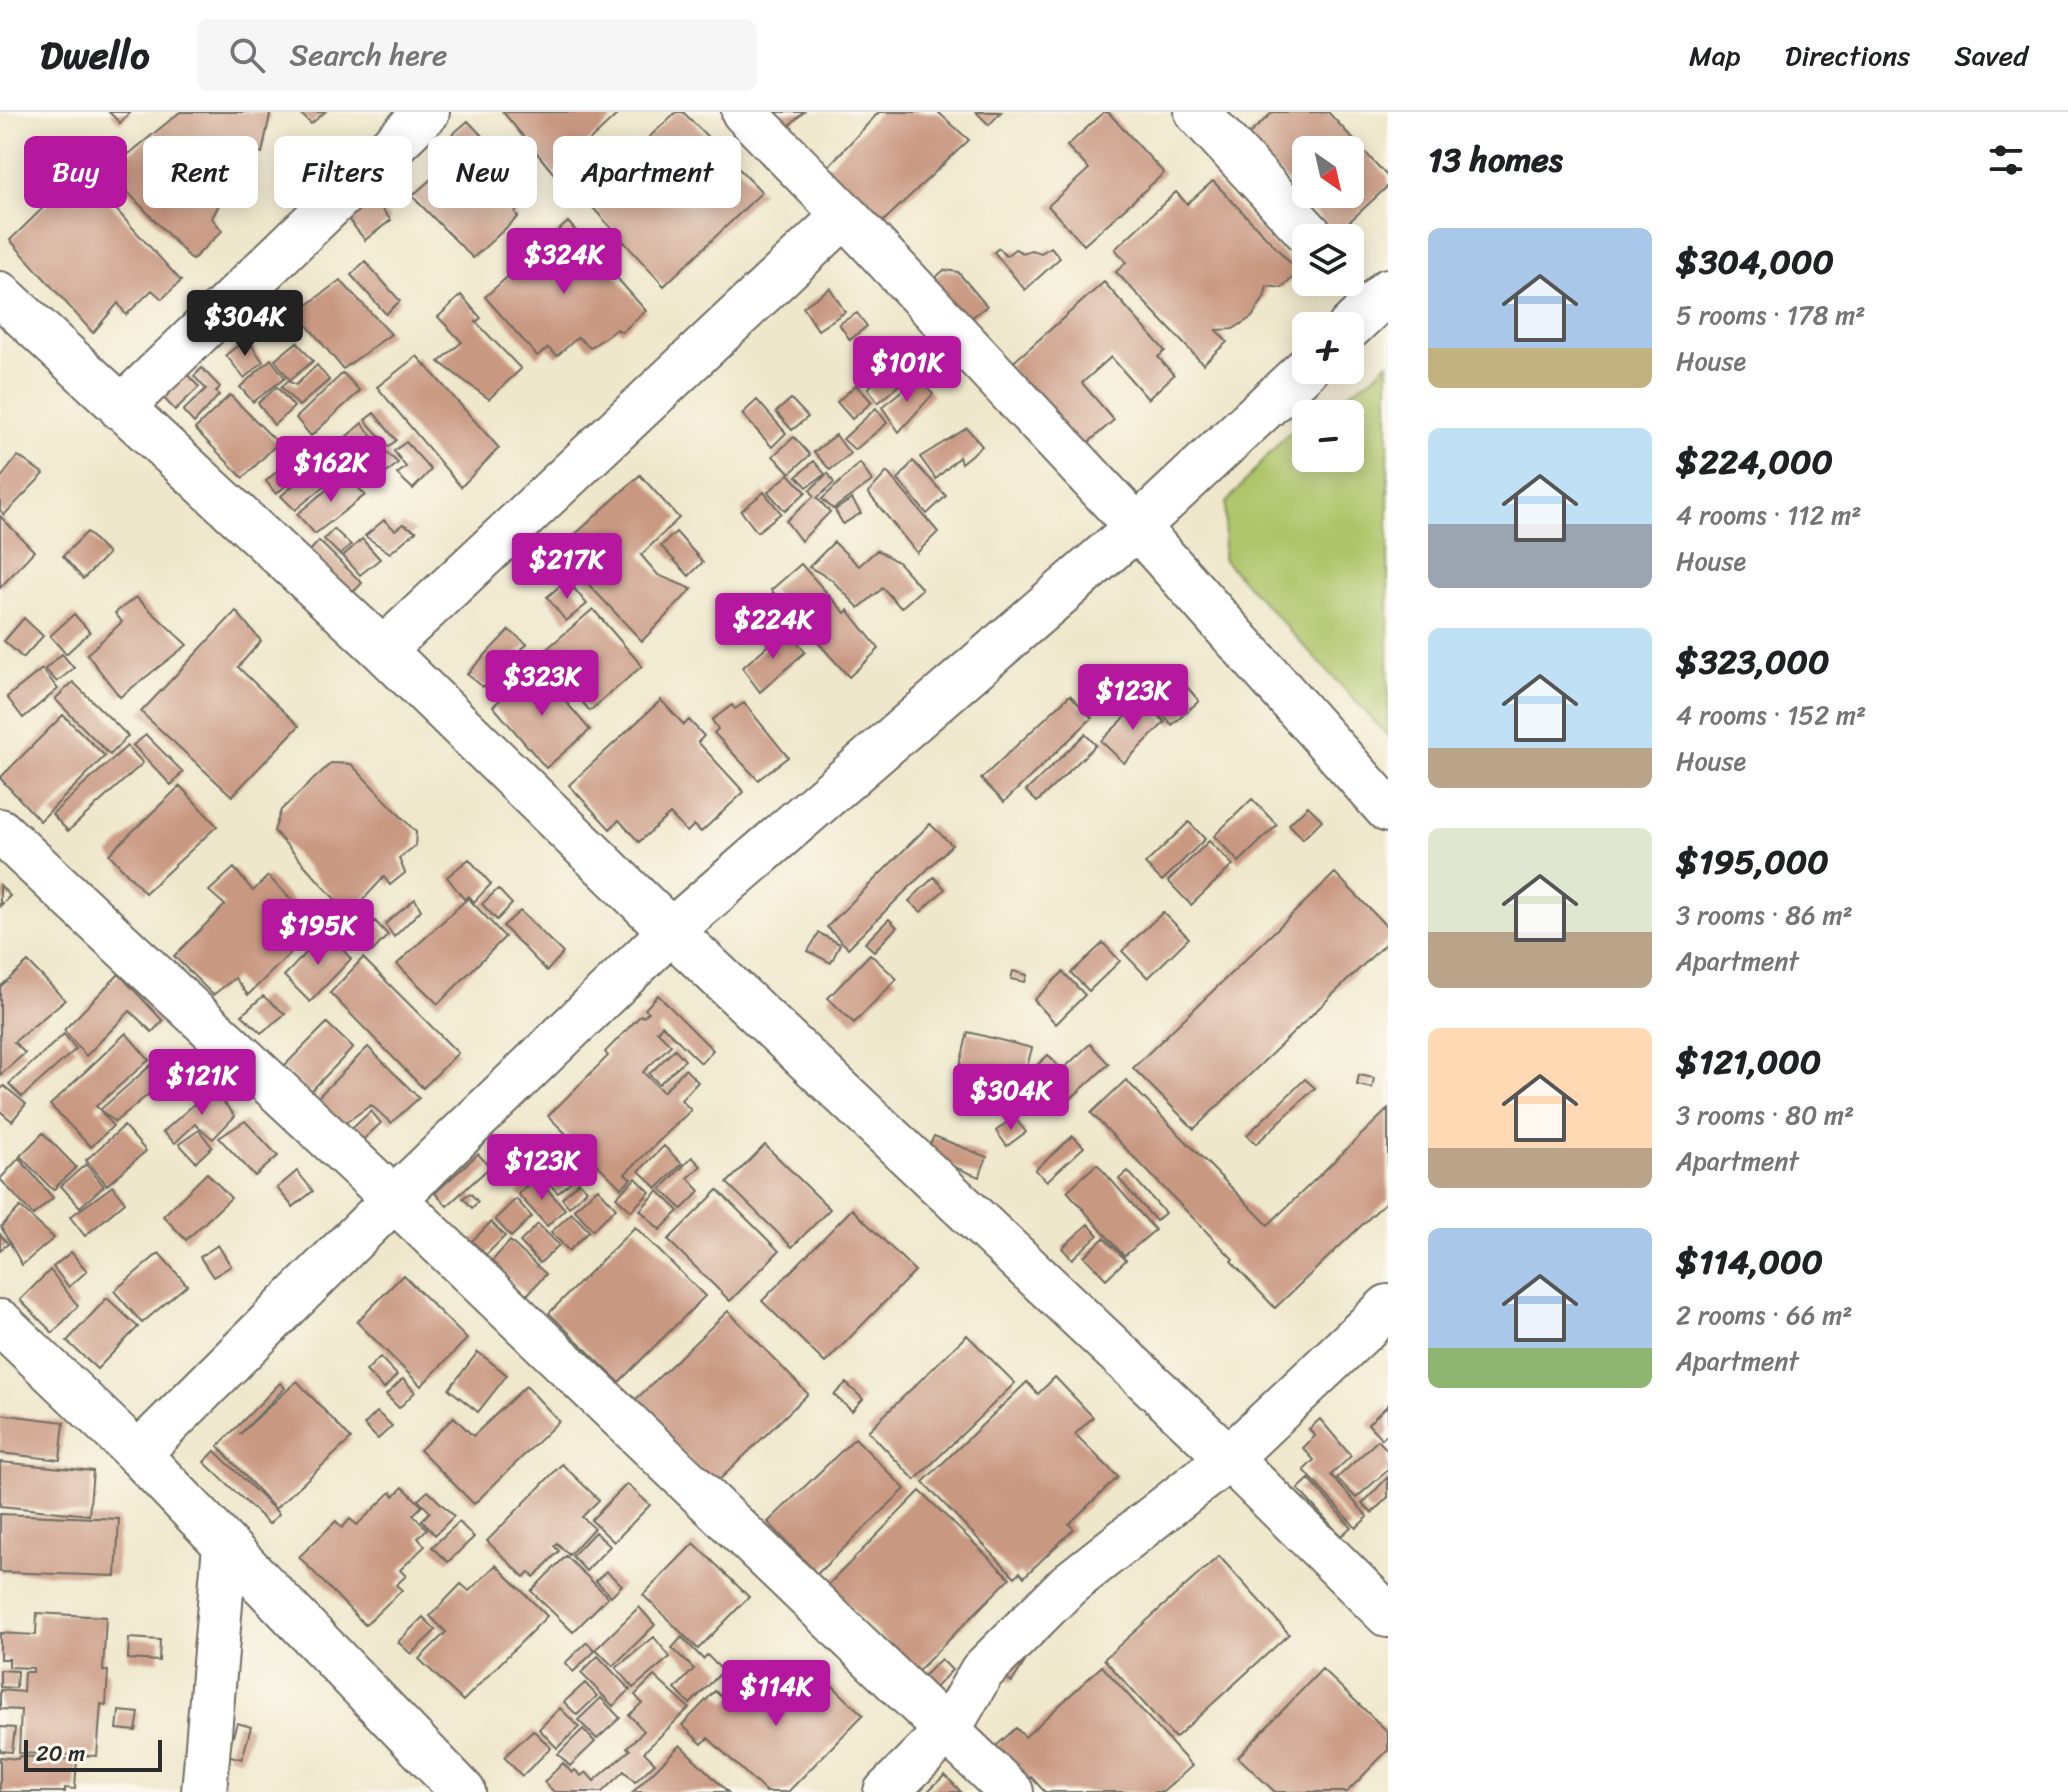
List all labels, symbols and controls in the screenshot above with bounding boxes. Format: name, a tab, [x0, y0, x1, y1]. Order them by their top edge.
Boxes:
search box	[197, 19, 757, 91]
text: Dwello	[40, 22, 149, 89]
text: Search here	[289, 28, 448, 82]
text: Map	[1689, 31, 1741, 80]
text: Directions	[1785, 31, 1910, 80]
text: Saved	[1954, 31, 2028, 80]
icon: search	[225, 33, 269, 77]
text: 13 homes	[1428, 130, 1563, 190]
chip: Buy	[24, 136, 127, 208]
chip: Rent	[143, 136, 258, 208]
chip: Filters	[274, 136, 412, 208]
chip: New	[428, 136, 537, 208]
chip: Apartment	[553, 136, 741, 208]
north arrow	[1292, 136, 1364, 208]
map controls	[1292, 136, 1364, 472]
icon: filters	[1984, 138, 2028, 182]
button: layers	[1292, 224, 1364, 296]
pin: $324K	[508, 228, 620, 296]
text: $324K	[525, 231, 603, 277]
text: $304,000	[1676, 232, 1834, 292]
icon: home	[1492, 260, 1588, 356]
pin: $304K	[189, 290, 301, 358]
text: 5 rooms · 178 m²	[1676, 292, 1865, 338]
text: $304K	[205, 293, 285, 339]
button: +	[1292, 312, 1364, 384]
pin: $101K	[851, 336, 963, 404]
text: House	[1676, 338, 1746, 384]
text: $101K	[871, 339, 943, 385]
button: −	[1292, 400, 1364, 472]
text: $224,000	[1676, 432, 1833, 492]
pin: $162K	[275, 436, 387, 504]
text: $162K	[294, 439, 368, 485]
icon: home	[1492, 460, 1588, 556]
text: 4 rooms · 112 m²	[1676, 492, 1861, 538]
pin: $217K	[511, 533, 623, 601]
text: $217K	[530, 536, 604, 582]
text: House	[1676, 538, 1746, 584]
pin: $224K	[717, 593, 829, 661]
text: $224K	[733, 596, 813, 642]
text: $323,000	[1676, 632, 1829, 692]
pin: $323K	[486, 650, 598, 718]
text: $323K	[504, 653, 580, 699]
icon: home	[1492, 660, 1588, 756]
pin: $123K	[1077, 664, 1189, 732]
text: $123K	[1096, 667, 1170, 713]
text: 4 rooms · 152 m²	[1676, 692, 1866, 738]
text: House	[1676, 738, 1746, 784]
text: $195,000	[1676, 832, 1829, 892]
icon: home	[1492, 860, 1588, 956]
text: 3 rooms · 86 m²	[1676, 892, 1853, 938]
pin: $195K	[262, 899, 374, 967]
text: $195K	[280, 902, 356, 948]
text: Apartment	[1676, 938, 1799, 984]
text: $121,000	[1676, 1032, 1821, 1092]
pin: $121K	[146, 1049, 258, 1117]
text: $121K	[167, 1052, 237, 1098]
icon: home	[1492, 1060, 1588, 1156]
pin: $304K	[955, 1064, 1067, 1132]
text: $304K	[971, 1067, 1051, 1113]
text: 3 rooms · 80 m²	[1676, 1092, 1854, 1138]
pin: $123K	[486, 1134, 598, 1202]
text: $123K	[505, 1137, 579, 1183]
text: Apartment	[1676, 1138, 1799, 1184]
text: $114,000	[1676, 1232, 1823, 1292]
icon: home	[1492, 1260, 1588, 1356]
text: 2 rooms · 66 m²	[1676, 1292, 1852, 1338]
text: Apartment	[1676, 1338, 1799, 1384]
pin: $114K	[720, 1660, 832, 1728]
text: $114K	[740, 1663, 812, 1709]
text: 20 m	[36, 1734, 85, 1773]
scale bar	[24, 1736, 162, 1772]

